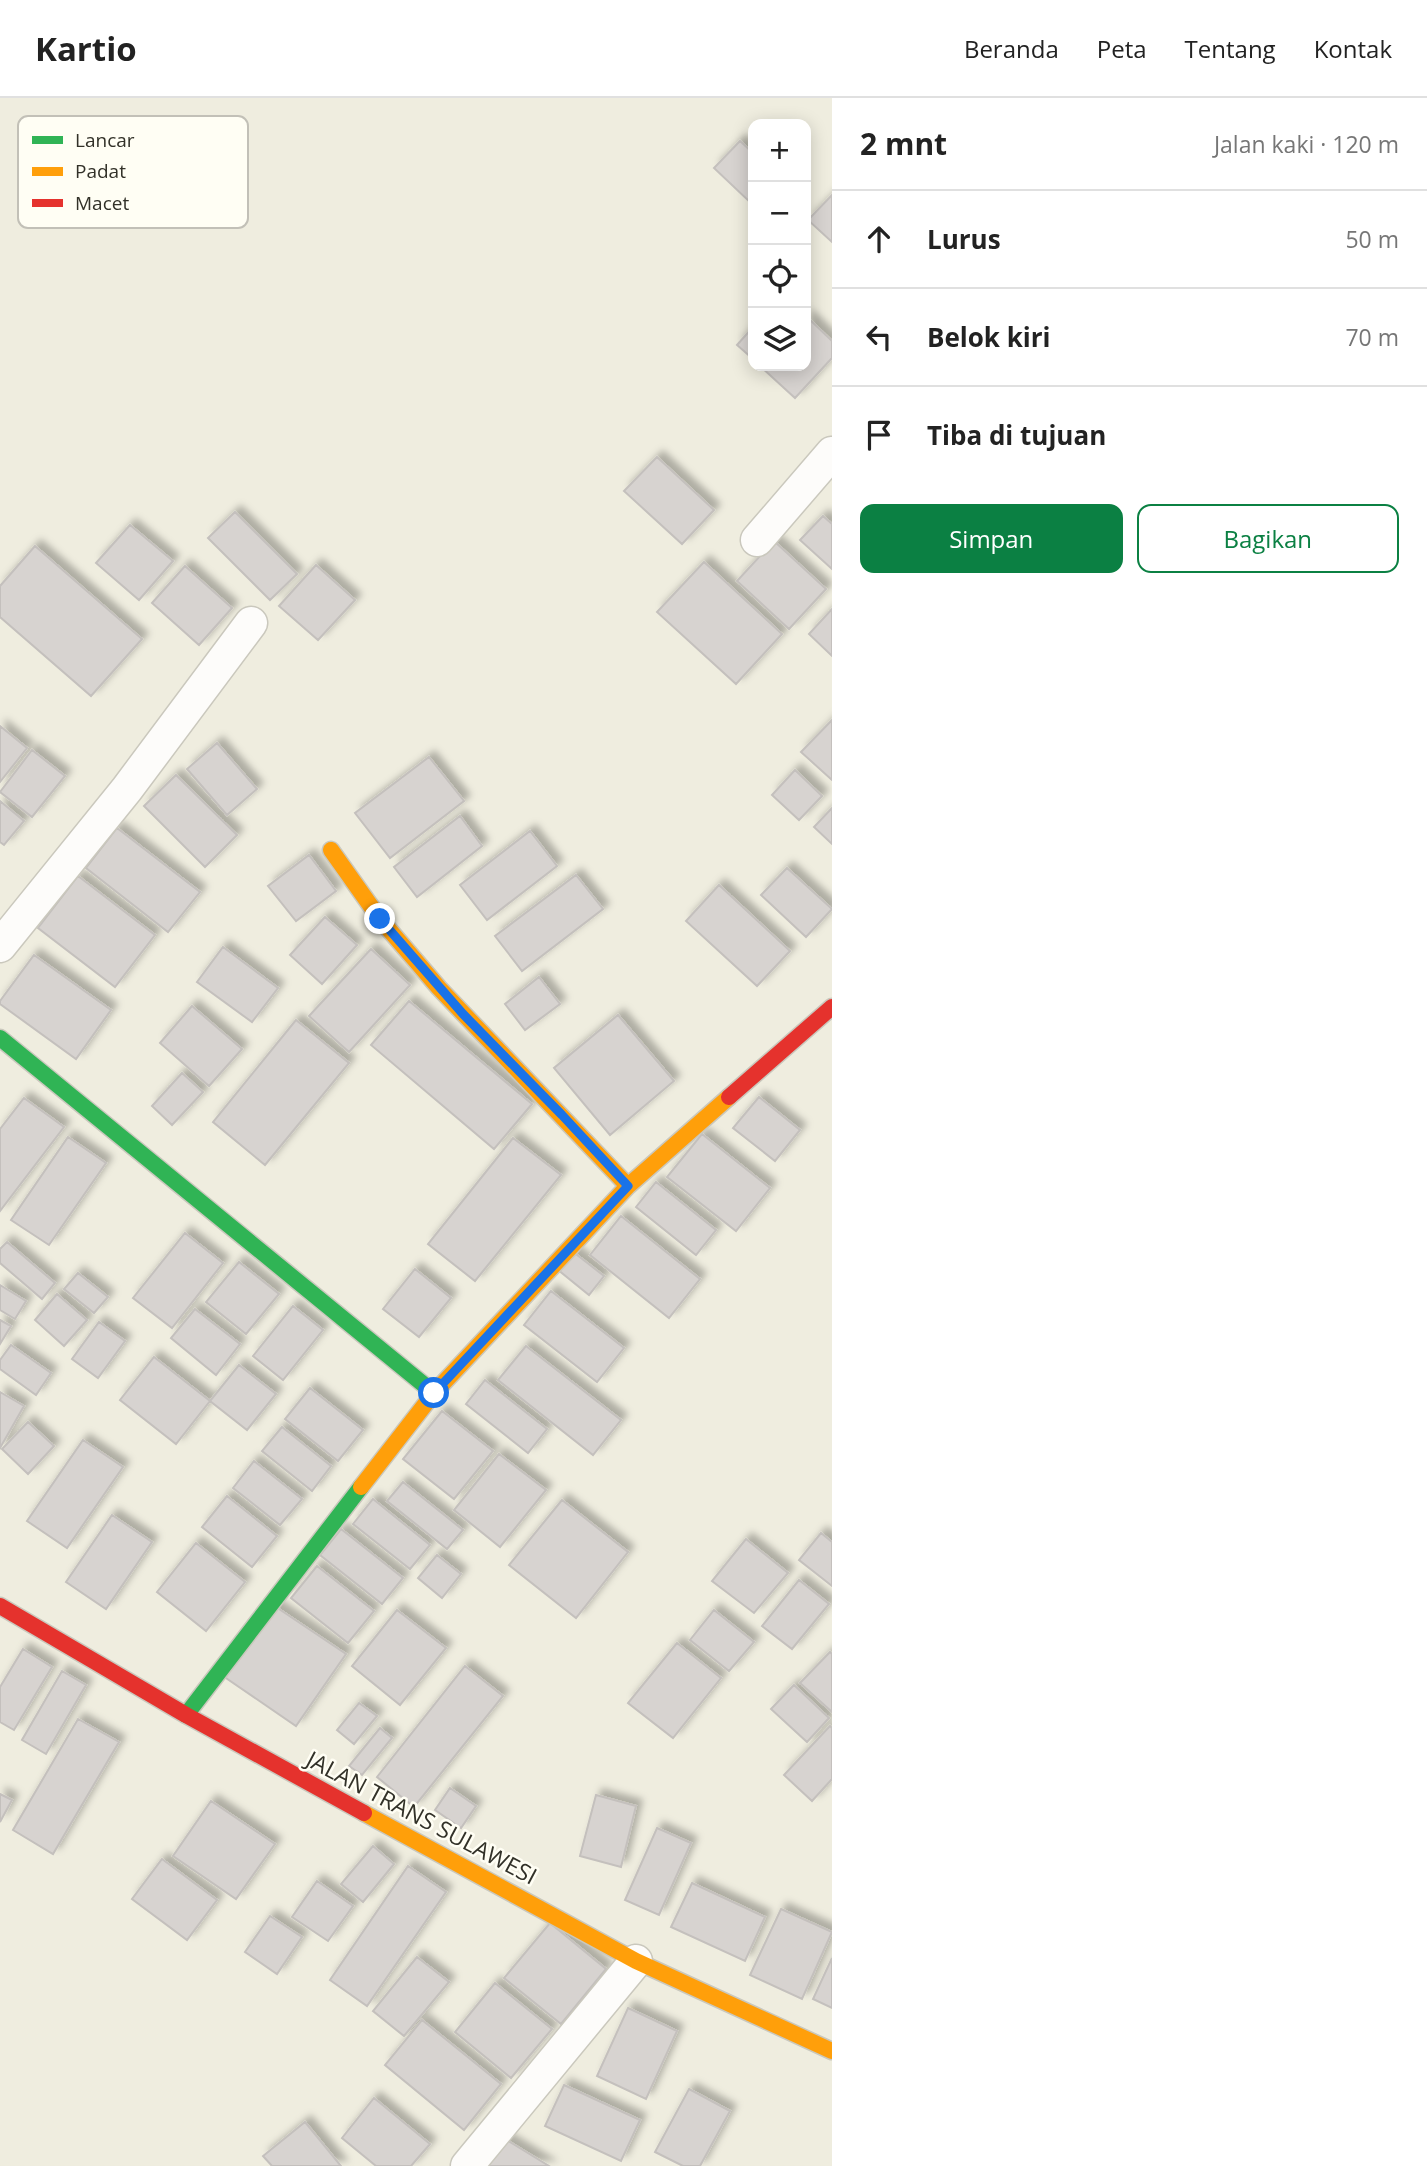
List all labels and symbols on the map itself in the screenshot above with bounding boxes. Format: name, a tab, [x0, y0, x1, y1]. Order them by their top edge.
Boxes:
legend	[18, 116, 248, 228]
text: Lancar	[75, 127, 135, 153]
text: Padat	[75, 158, 126, 184]
text: Macet	[75, 190, 129, 216]
route end	[364, 903, 395, 934]
route start	[418, 1377, 449, 1408]
street label: JALAN TRANS SULAWESI	[299, 1742, 543, 1891]

